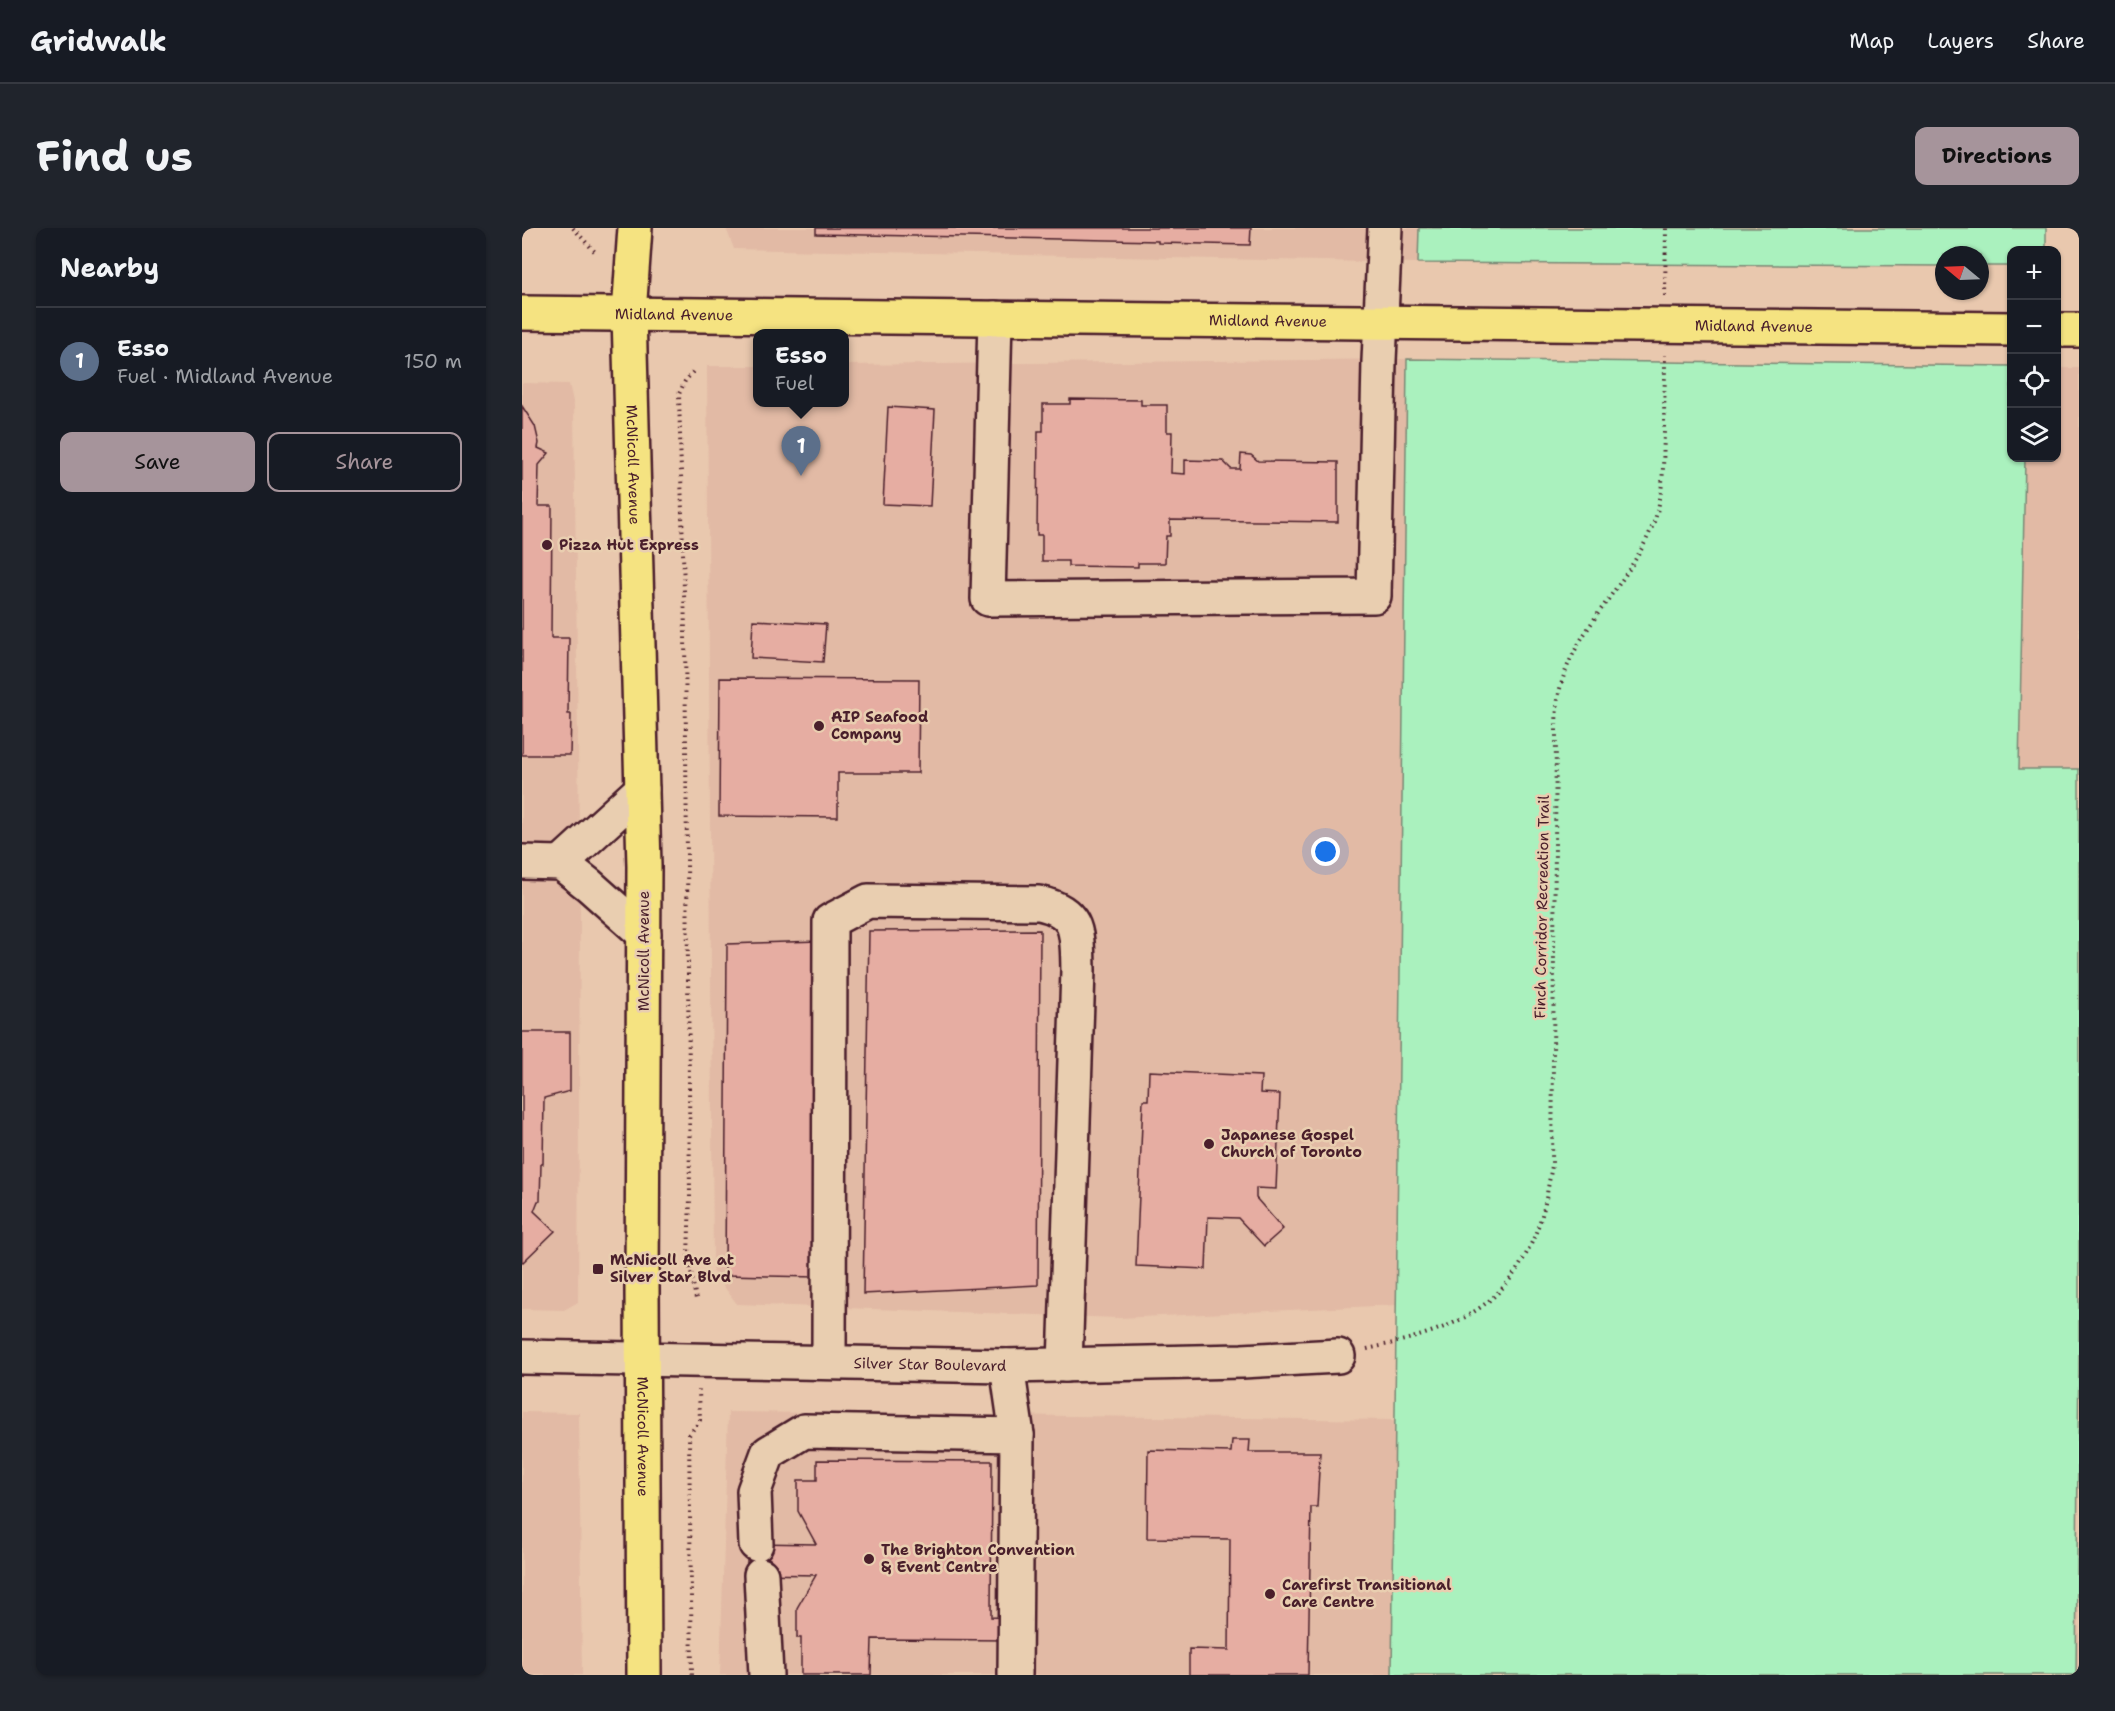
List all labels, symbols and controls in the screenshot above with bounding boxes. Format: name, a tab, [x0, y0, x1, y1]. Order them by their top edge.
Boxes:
text: Gridwalk	[30, 22, 167, 60]
text: Map	[1849, 27, 1894, 55]
text: Layers	[1927, 27, 1994, 55]
text: Share	[2027, 27, 2085, 55]
button: Directions	[1915, 127, 2079, 185]
text: Find us	[36, 128, 193, 184]
north arrow	[1935, 246, 1989, 300]
map controls	[2007, 246, 2061, 462]
button: +	[2007, 246, 2061, 300]
text: Nearby	[60, 250, 159, 285]
button: −	[2007, 300, 2061, 354]
street label: Midland Avenue	[615, 304, 733, 325]
street label: Midland Avenue	[1209, 310, 1327, 332]
street label: Midland Avenue	[1695, 316, 1813, 337]
popup	[753, 329, 849, 407]
text: Esso	[117, 334, 169, 363]
text: Esso	[775, 341, 827, 370]
text: 1	[75, 348, 84, 374]
text: 150 m	[404, 348, 462, 374]
button: locate	[2007, 354, 2061, 408]
text: Fuel · Midland Avenue	[117, 363, 333, 389]
text: Fuel	[775, 370, 814, 396]
street label: McNicoll Avenue	[621, 404, 645, 525]
button: layers	[2007, 408, 2061, 462]
pin: 1	[782, 426, 820, 476]
button: Save	[60, 432, 255, 492]
button: Share	[267, 432, 462, 492]
place label: Pizza Hut Express	[559, 535, 699, 555]
marker: Pizza Hut Express	[540, 538, 554, 552]
place label: AIP Seafood Company	[831, 707, 928, 744]
marker: AIP Seafood Company	[812, 719, 826, 733]
street label: Finch Corridor Recreation Trail	[1530, 795, 1554, 1019]
your location	[1311, 837, 1340, 866]
street label: McNicoll Avenue	[634, 891, 654, 1011]
place label: Japanese Gospel Church of Toronto	[1221, 1125, 1362, 1162]
marker: Japanese Gospel Church of Toronto	[1202, 1137, 1216, 1151]
place label: McNicoll Ave at Silver Star Blvd	[610, 1250, 734, 1287]
marker: McNicoll Ave at Silver Star Blvd	[591, 1262, 605, 1276]
street label: Silver Star Boulevard	[853, 1353, 1007, 1376]
street label: McNicoll Avenue	[632, 1376, 653, 1497]
place label: The Brighton Convention & Event Centre	[881, 1540, 1075, 1577]
marker: The Brighton Convention & Event Centre	[862, 1552, 876, 1566]
place label: Carefirst Transitional Care Centre	[1282, 1575, 1451, 1612]
marker: Carefirst Transitional Care Centre	[1263, 1587, 1277, 1601]

